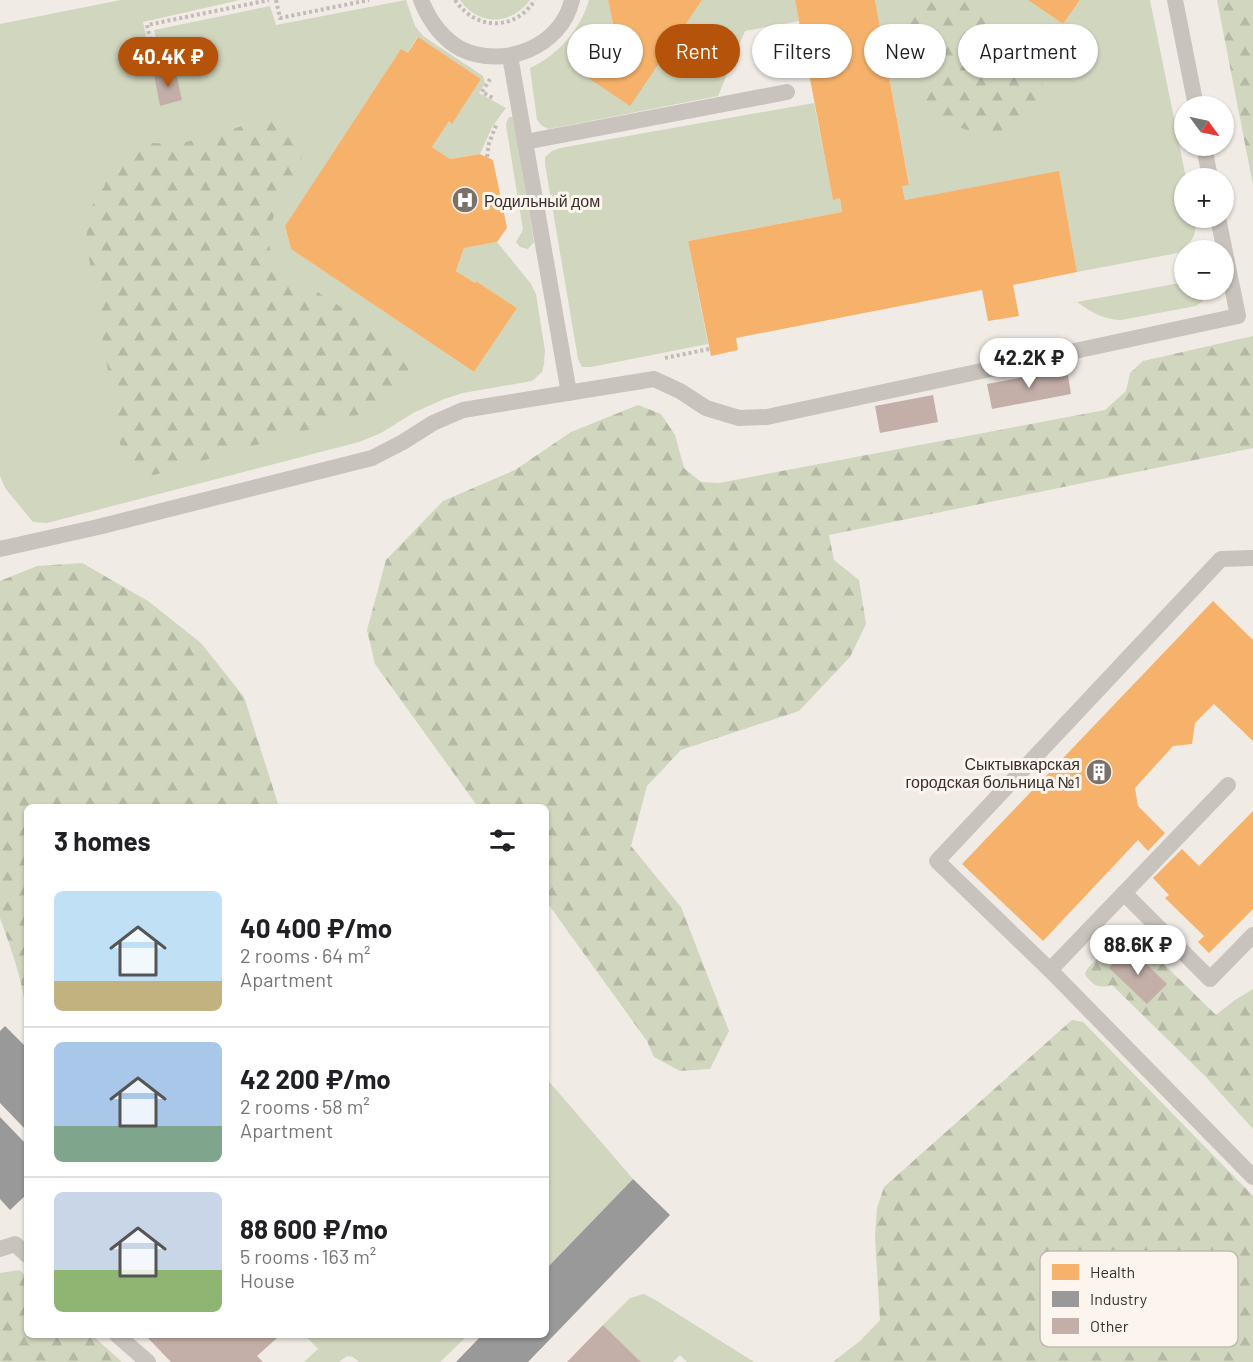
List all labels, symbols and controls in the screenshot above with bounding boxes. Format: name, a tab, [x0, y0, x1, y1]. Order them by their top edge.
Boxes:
chip: Buy	[567, 24, 643, 78]
chip: Rent	[655, 24, 740, 78]
chip: Filters	[752, 24, 852, 78]
chip: New	[864, 24, 946, 78]
chip: Apartment	[958, 24, 1098, 78]
pin: 40.4K ₽	[113, 37, 223, 88]
text: 40.4K ₽	[132, 44, 204, 68]
north arrow	[1174, 96, 1234, 156]
map controls	[1174, 96, 1234, 300]
button: +	[1174, 168, 1234, 228]
hospital icon: Родильный дом	[450, 185, 480, 215]
place label: Родильный дом	[484, 191, 600, 210]
button: −	[1174, 240, 1234, 300]
pin: 42.2K ₽	[974, 338, 1084, 389]
text: 42.2K ₽	[994, 345, 1064, 369]
place label: Сыктывкарская городская больница №1	[906, 754, 1080, 791]
building icon: Сыктывкарская городская больница №1	[1084, 757, 1114, 787]
icon: filters	[486, 824, 519, 857]
text: 3 homes	[54, 825, 151, 856]
text: 40 400 ₽/mo	[240, 912, 392, 943]
icon: home	[102, 915, 174, 987]
pin: 88.6K ₽	[1083, 925, 1193, 976]
text: 88.6K ₽	[1104, 932, 1172, 956]
text: 2 rooms · 64 m²	[240, 943, 370, 967]
text: Apartment	[240, 967, 333, 991]
text: 42 200 ₽/mo	[240, 1063, 391, 1094]
icon: home	[102, 1066, 174, 1138]
text: 2 rooms · 58 m²	[240, 1094, 370, 1118]
text: Apartment	[240, 1118, 333, 1142]
text: 88 600 ₽/mo	[240, 1213, 388, 1244]
icon: home	[102, 1216, 174, 1288]
text: 5 rooms · 163 m²	[240, 1244, 376, 1268]
legend	[1040, 1251, 1238, 1347]
text: Health	[1090, 1262, 1135, 1281]
text: House	[240, 1268, 295, 1292]
text: Industry	[1090, 1289, 1148, 1308]
text: Other	[1090, 1316, 1129, 1335]

